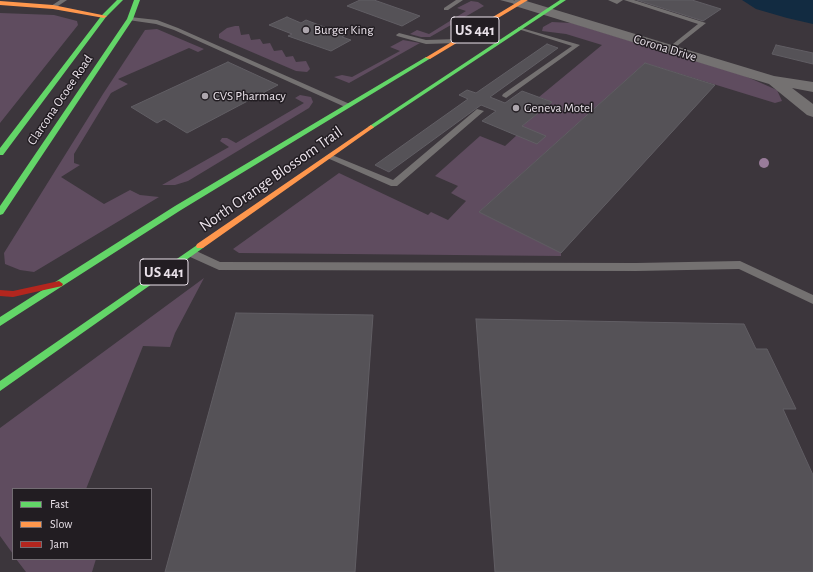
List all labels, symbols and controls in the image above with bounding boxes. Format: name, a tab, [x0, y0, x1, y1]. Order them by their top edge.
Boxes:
road number: US 441	[451, 17, 499, 43]
place label: Burger King	[314, 22, 374, 38]
marker: Burger King	[301, 25, 311, 35]
street label: Corona Drive	[632, 31, 698, 65]
street label: Clarcona Ocoee Road	[24, 52, 96, 148]
place label: CVS Pharmacy	[213, 88, 286, 104]
marker: CVS Pharmacy	[200, 91, 210, 101]
place label: Geneva Motel	[524, 100, 593, 116]
marker: Geneva Motel	[511, 103, 521, 113]
street label: North Orange Blossom Trail	[196, 122, 346, 236]
road number: US 441	[140, 259, 188, 285]
legend	[12, 488, 152, 560]
text: Fast	[50, 498, 69, 510]
text: Slow	[50, 518, 72, 530]
text: Jam	[50, 538, 69, 550]

